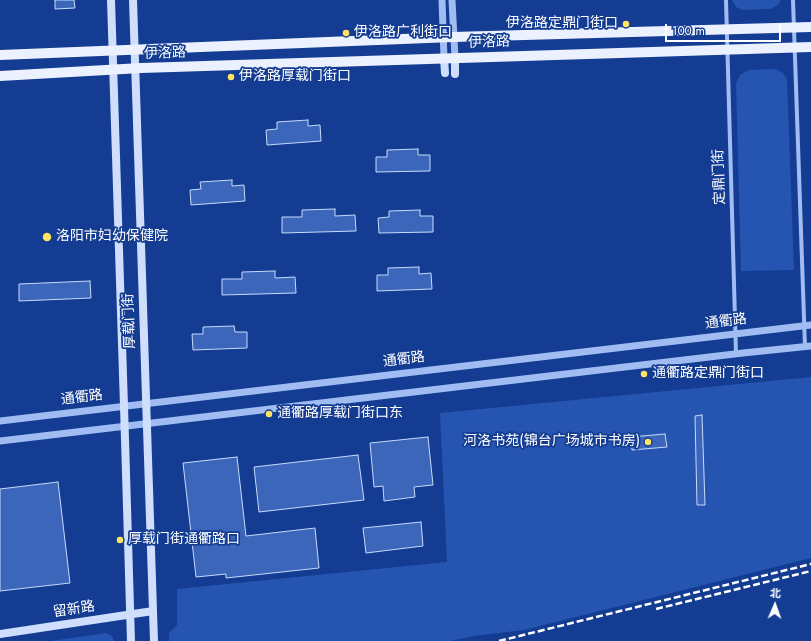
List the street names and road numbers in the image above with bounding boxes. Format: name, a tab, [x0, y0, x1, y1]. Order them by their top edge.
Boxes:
street label: 伊洛路	[468, 34, 510, 52]
street label: 伊洛路	[144, 45, 186, 63]
street label: 定鼎门街	[711, 149, 729, 205]
street label: 厚载门街	[121, 293, 139, 349]
street label: 通衢路	[704, 311, 748, 333]
street label: 通衢路	[382, 349, 426, 371]
street label: 通衢路	[60, 387, 104, 409]
street label: 留新路	[52, 598, 96, 622]

